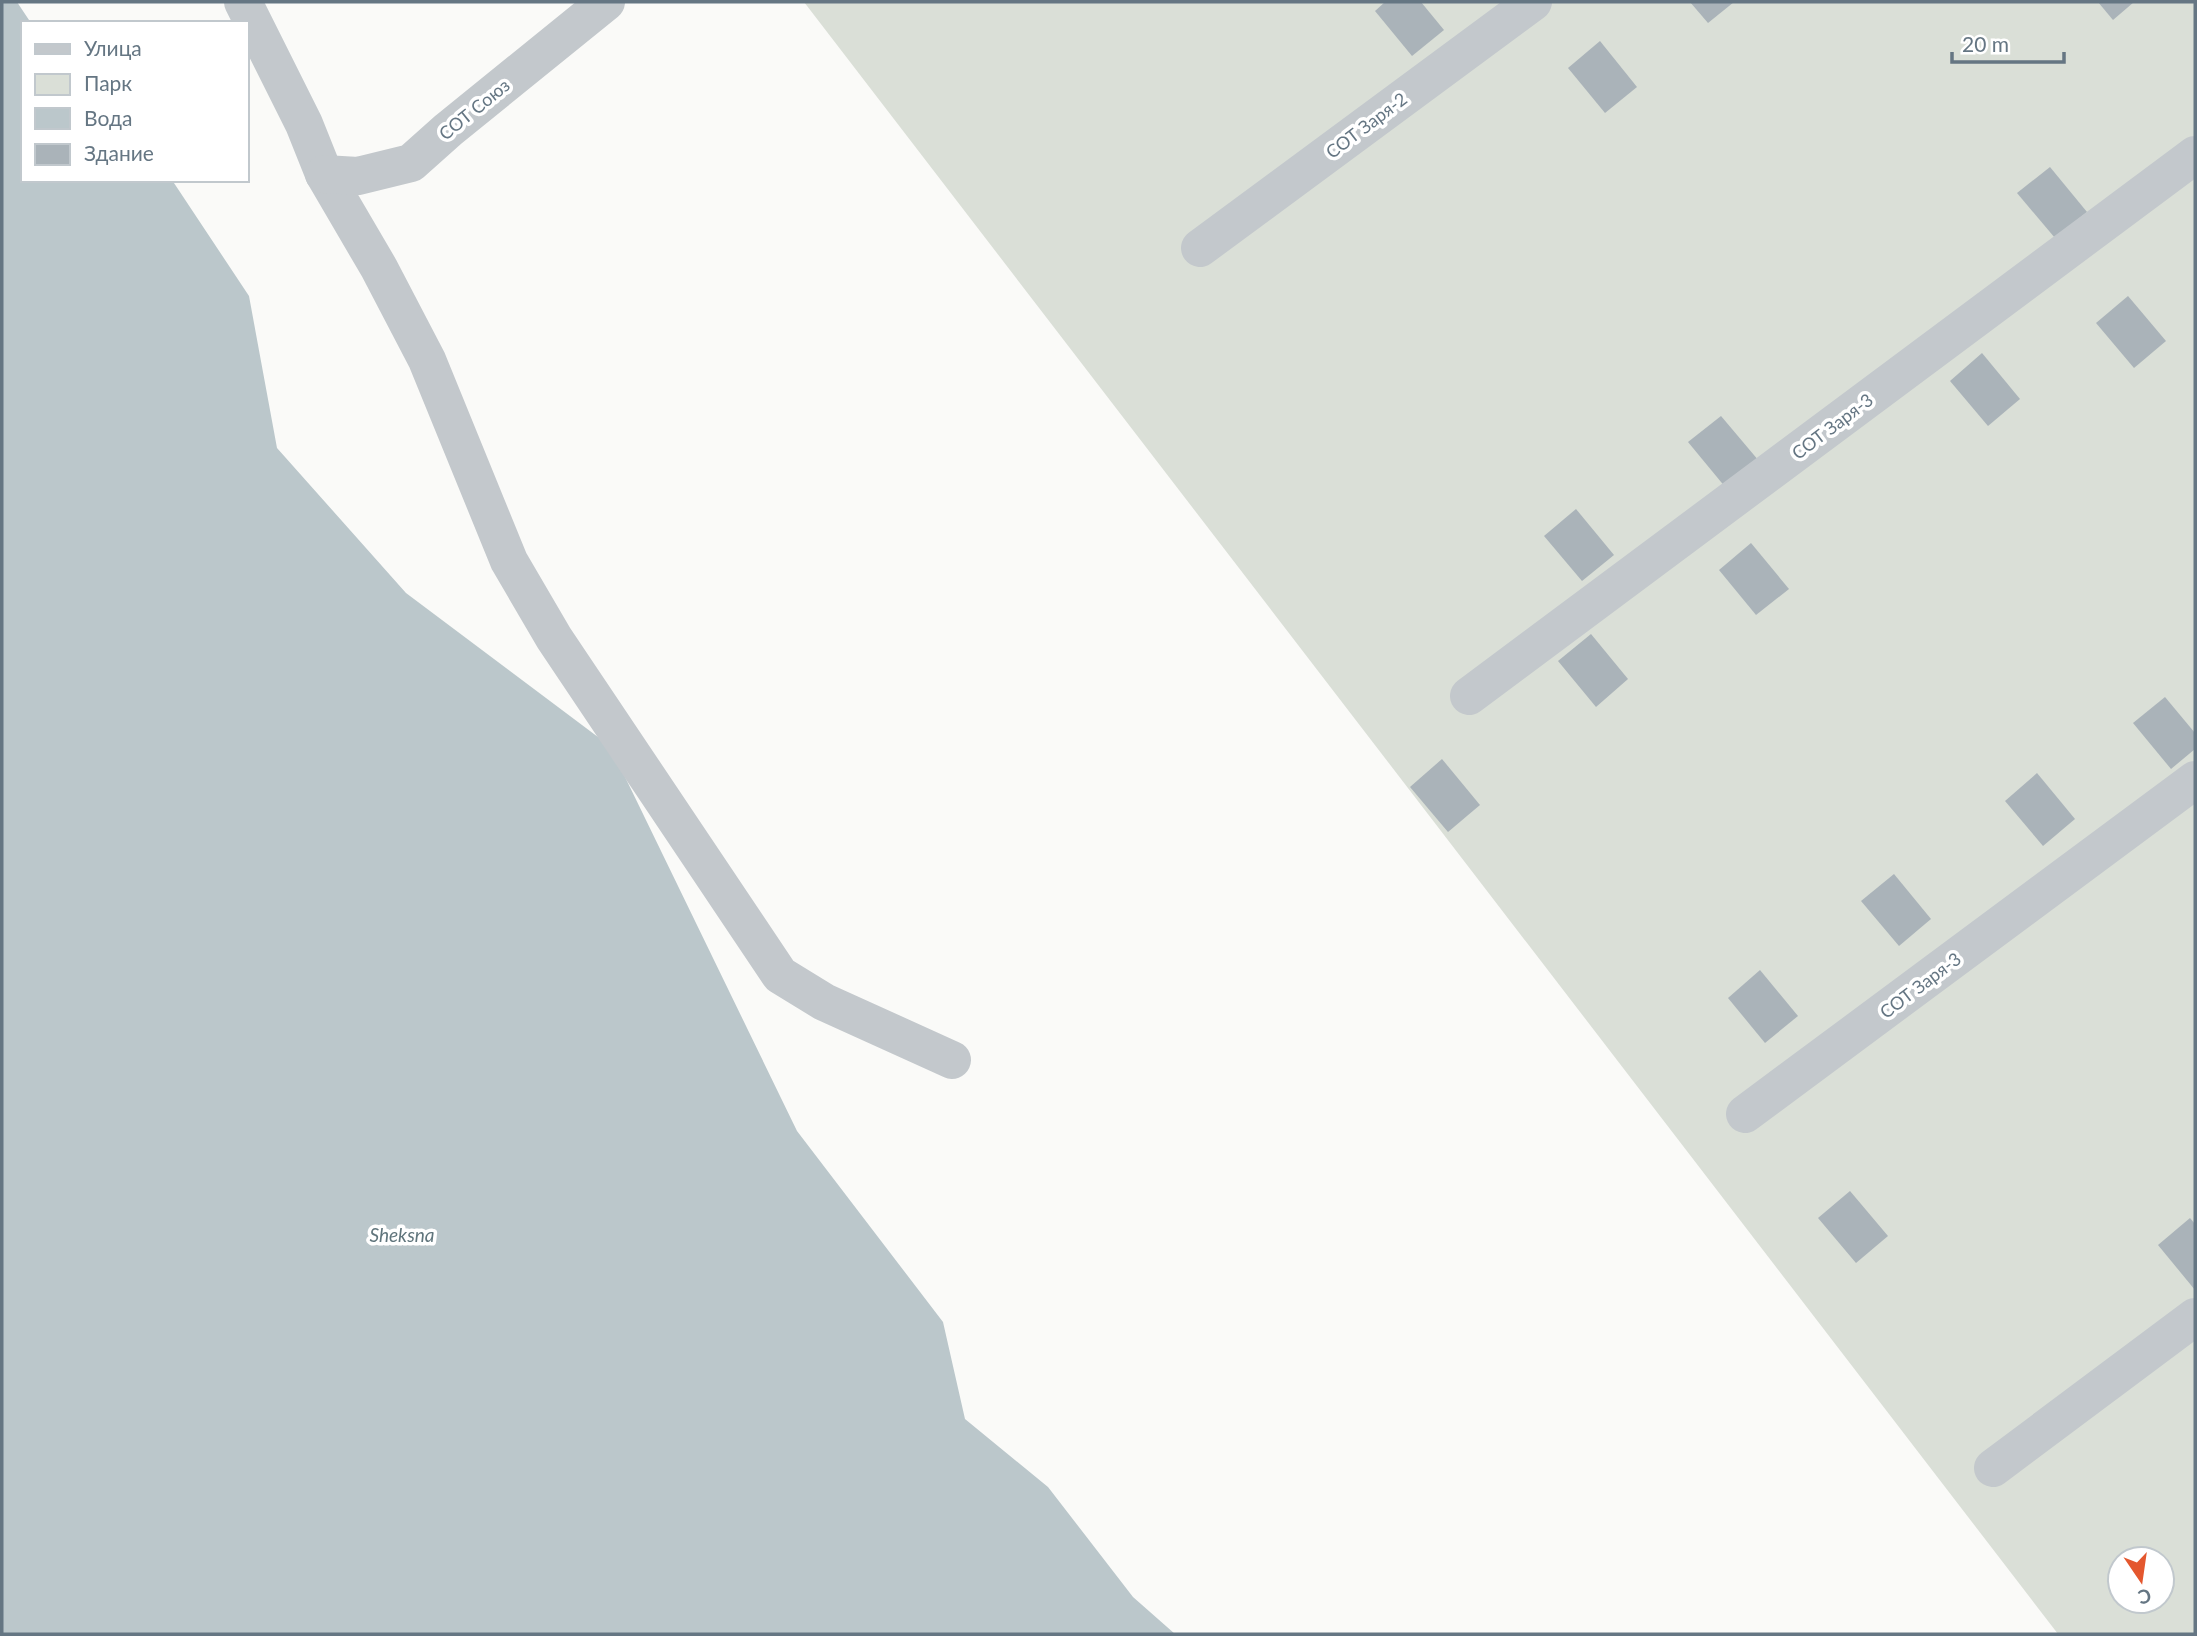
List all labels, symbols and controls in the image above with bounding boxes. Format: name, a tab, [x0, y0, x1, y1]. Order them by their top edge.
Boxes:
legend	[21, 21, 248, 182]
scale bar	[1952, 21, 2064, 65]
text: 20 m	[1962, 31, 2009, 56]
text: Улица	[84, 35, 142, 60]
text: Парк	[84, 70, 132, 95]
street label: СОТ Союз	[434, 74, 514, 144]
street label: СОТ Заря-2	[1321, 87, 1411, 163]
text: Вода	[84, 105, 132, 130]
text: Здание	[84, 140, 154, 165]
street label: СОТ Заря-3	[1787, 388, 1877, 464]
street label: СОТ Заря-3	[1875, 947, 1965, 1023]
water label: Sheksna	[369, 1223, 435, 1246]
north arrow	[2106, 1545, 2176, 1615]
text: С	[2136, 1584, 2154, 1610]

